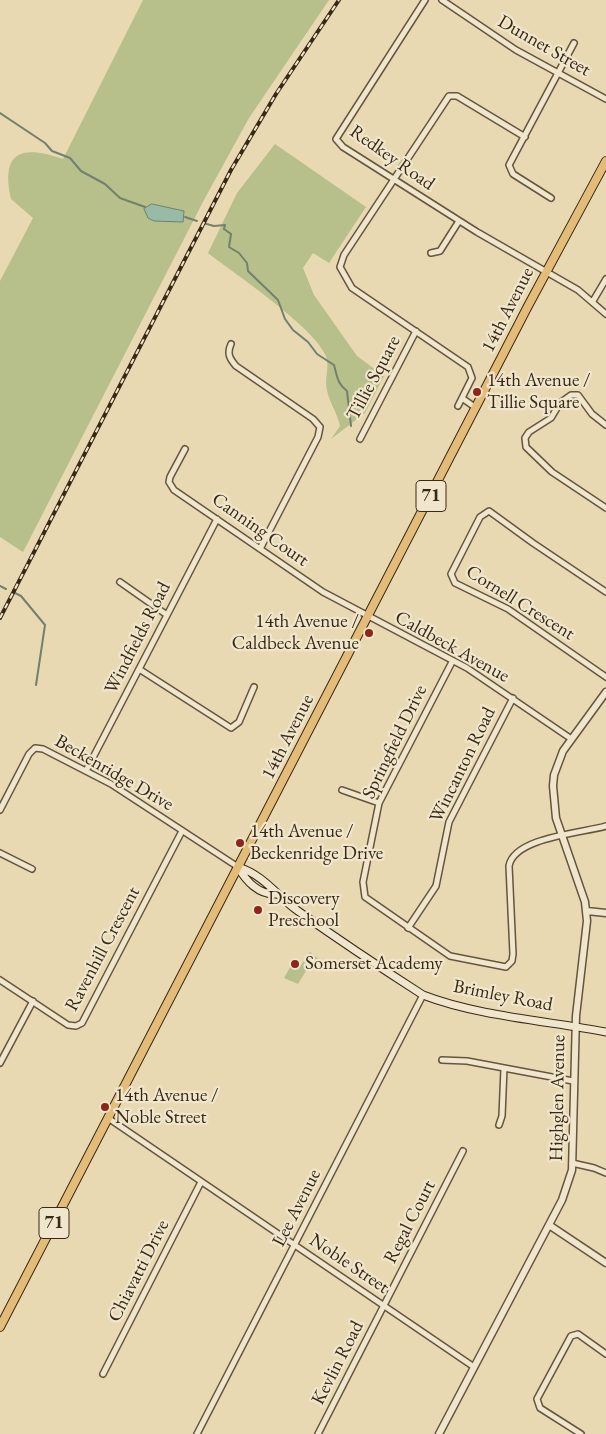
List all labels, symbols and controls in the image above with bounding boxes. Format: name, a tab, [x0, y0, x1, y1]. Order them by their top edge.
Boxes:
street label: Dunnet Street	[494, 10, 594, 82]
street label: Redkey Road	[345, 120, 439, 196]
street label: 14th Avenue	[477, 264, 539, 356]
street label: Tillie Square	[342, 332, 406, 424]
place label: 14th Avenue / Tillie Square	[487, 370, 591, 414]
marker: 14th Avenue / Tillie Square	[471, 386, 483, 398]
road number: 71	[416, 481, 446, 512]
street label: Canning Court	[207, 488, 313, 572]
street label: Cornell Crescent	[461, 561, 579, 645]
street label: Windfields Road	[100, 578, 176, 698]
street label: Caldbeck Avenue	[391, 606, 513, 688]
place label: 14th Avenue / Caldbeck Avenue	[232, 611, 359, 655]
marker: 14th Avenue / Caldbeck Avenue	[363, 627, 375, 639]
street label: Springfield Drive	[358, 681, 432, 803]
street label: 14th Avenue	[257, 691, 319, 783]
street label: Wincanton Road	[425, 703, 501, 827]
street label: Beckenridge Drive	[51, 730, 177, 816]
place label: 14th Avenue / Beckenridge Drive	[250, 821, 383, 865]
marker: 14th Avenue / Beckenridge Drive	[234, 837, 246, 849]
street label: Ravenhill Crescent	[61, 883, 145, 1015]
place label: Discovery Preschool	[268, 888, 340, 932]
marker: Discovery Preschool	[252, 904, 264, 916]
place label: Somerset Academy	[305, 953, 443, 975]
marker: Somerset Academy	[289, 958, 301, 970]
street label: Brimley Road	[451, 975, 555, 1017]
street label: Highglen Avenue	[545, 1034, 571, 1162]
place label: 14th Avenue / Noble Street	[115, 1085, 219, 1129]
marker: 14th Avenue / Noble Street	[99, 1101, 111, 1113]
street label: Lee Avenue	[268, 1165, 326, 1251]
street label: Regal Court	[379, 1177, 441, 1267]
road number: 71	[39, 1208, 69, 1238]
street label: Chiavatti Drive	[103, 1216, 175, 1326]
street label: Noble Street	[305, 1229, 393, 1299]
street label: Kevlin Road	[307, 1317, 369, 1409]

